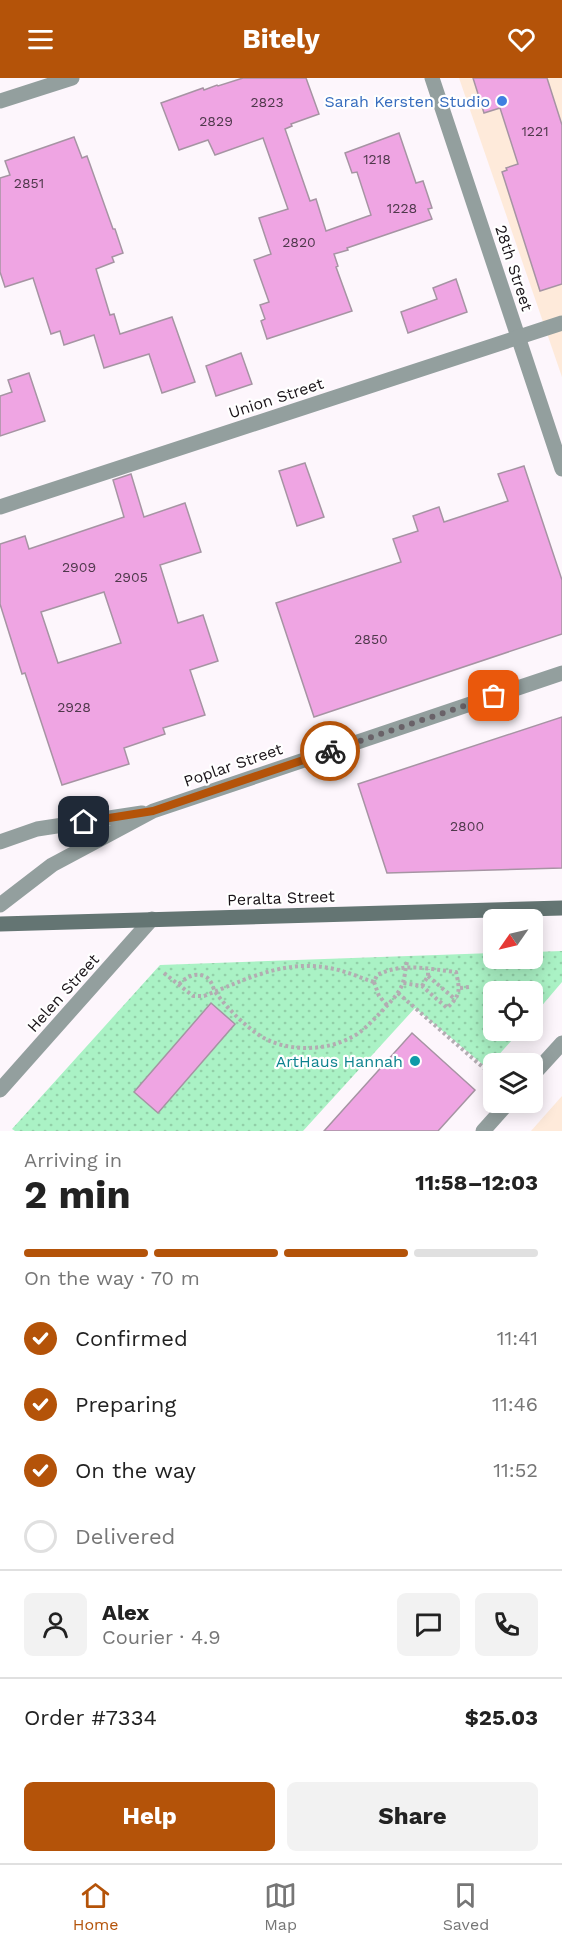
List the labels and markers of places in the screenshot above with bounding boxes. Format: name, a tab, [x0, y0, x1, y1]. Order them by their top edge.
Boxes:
place label: Sarah Kersten Studio	[324, 92, 490, 111]
marker: Sarah Kersten Studio	[495, 94, 509, 108]
pin	[468, 670, 519, 721]
pin	[58, 796, 109, 847]
place label: ArtHaus Hannah	[276, 1052, 403, 1071]
marker: ArtHaus Hannah	[408, 1054, 422, 1068]

